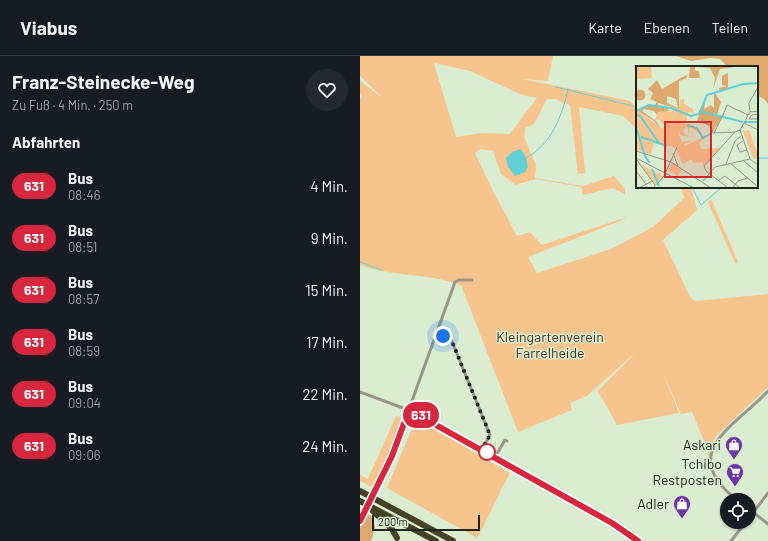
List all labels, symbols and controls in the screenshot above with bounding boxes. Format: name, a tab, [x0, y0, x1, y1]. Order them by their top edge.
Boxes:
text: Viabus	[20, 16, 77, 39]
text: Karte	[588, 19, 622, 36]
text: Ebenen	[644, 19, 690, 36]
text: Teilen	[712, 19, 748, 36]
inset map	[636, 66, 758, 188]
button: heart	[306, 69, 348, 111]
text: Franz-Steinecke-Weg	[12, 70, 195, 93]
text: Zu Fuß · 4 Min. · 250 m	[12, 97, 133, 113]
text: Abfahrten	[12, 133, 80, 151]
text: Bus	[68, 169, 93, 187]
text: 631	[24, 177, 44, 194]
text: 4 Min.	[310, 177, 348, 195]
text: 08:46	[68, 187, 100, 203]
text: Bus	[68, 221, 93, 239]
text: 631	[24, 229, 44, 246]
text: 9 Min.	[311, 229, 348, 247]
text: 08:51	[68, 239, 97, 255]
text: Bus	[68, 273, 93, 291]
text: 631	[24, 281, 44, 298]
text: 15 Min.	[306, 281, 348, 299]
text: 08:57	[68, 291, 99, 307]
text: Bus	[68, 325, 93, 343]
your location	[433, 326, 453, 346]
park label: Kleingartenverein Farrelheide	[496, 328, 604, 361]
text: 631	[24, 333, 44, 350]
text: 17 Min.	[306, 333, 348, 351]
text: 08:59	[68, 343, 100, 359]
text: Bus	[68, 377, 93, 395]
text: 631	[24, 385, 44, 402]
text: 22 Min.	[302, 385, 348, 403]
text: 09:04	[68, 395, 101, 411]
line badge: 631	[398, 402, 444, 428]
text: 631	[411, 406, 431, 423]
text: Bus	[68, 429, 93, 447]
shop icon: Askari	[724, 435, 744, 460]
place label: Askari	[683, 436, 721, 453]
text: 631	[24, 437, 44, 454]
text: 24 Min.	[302, 437, 348, 455]
unlabelled marker	[478, 443, 496, 461]
text: 09:06	[68, 447, 101, 463]
place label: Tchibo Restposten	[652, 455, 722, 488]
supermarket icon: Tchibo Restposten	[725, 462, 745, 487]
map controls	[720, 493, 756, 529]
button: locate	[720, 493, 756, 529]
shop icon: Adler	[672, 494, 692, 519]
place label: Adler	[637, 495, 669, 512]
scale bar	[372, 513, 480, 532]
text: 200 m	[378, 515, 408, 528]

